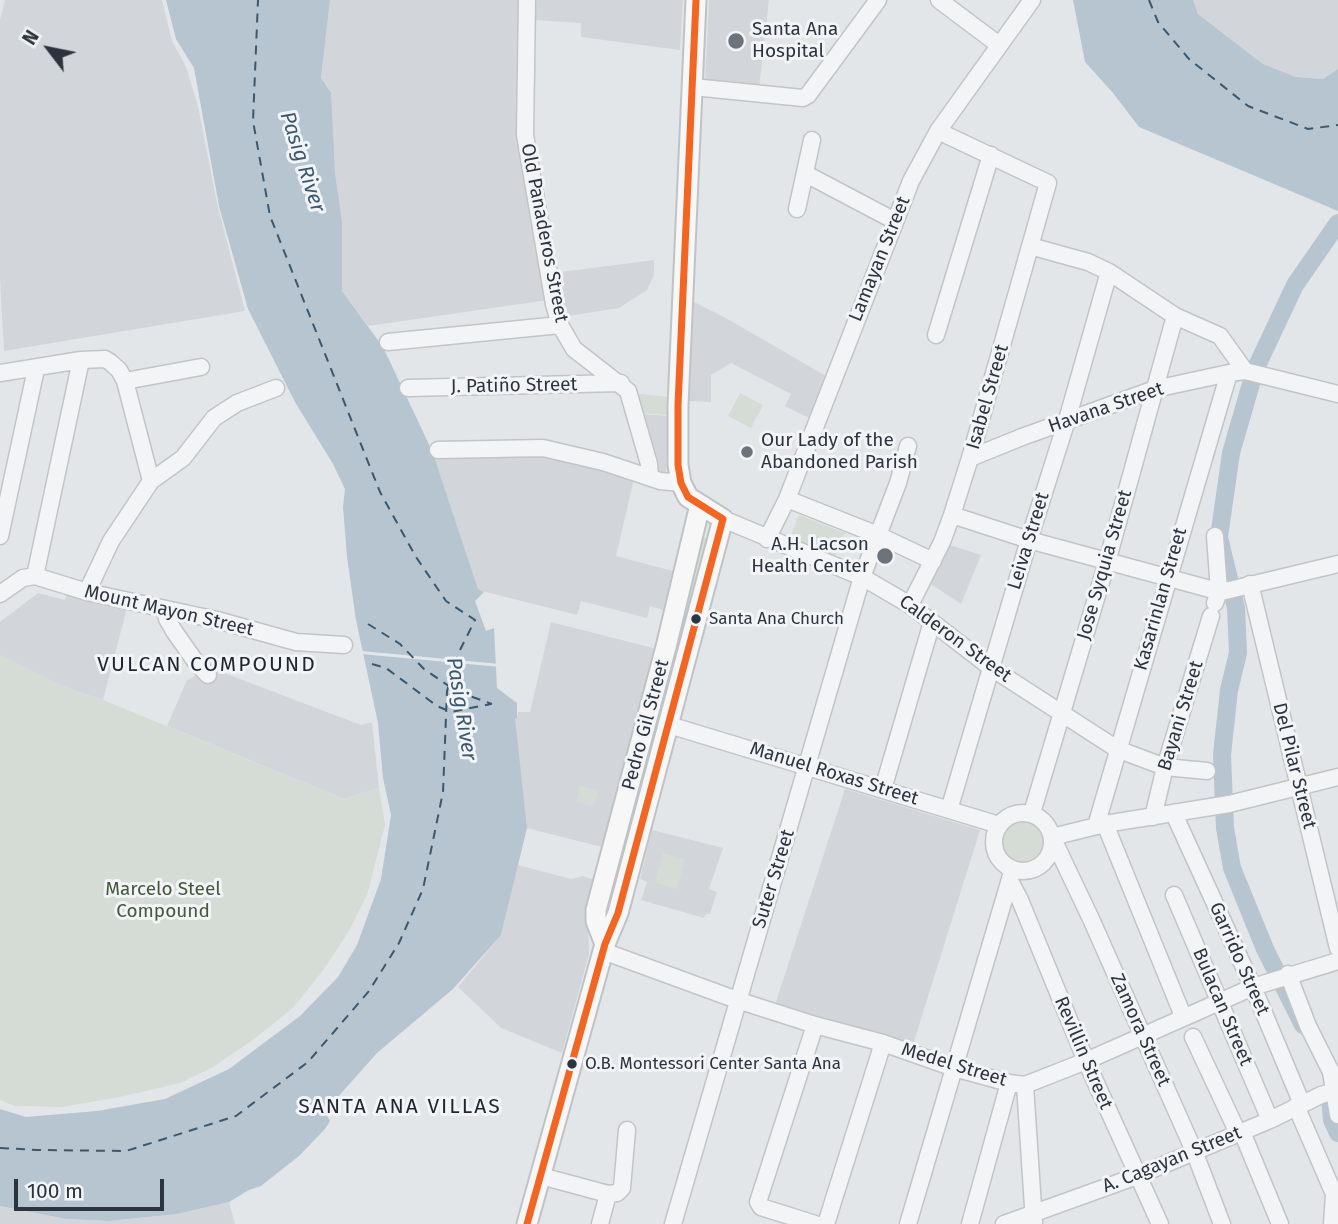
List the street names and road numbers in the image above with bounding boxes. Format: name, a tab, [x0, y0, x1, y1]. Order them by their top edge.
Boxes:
street label: Old Panaderos Street	[515, 142, 573, 324]
street label: Lamayan Street	[845, 193, 915, 325]
street label: Isabel Street	[962, 342, 1014, 452]
street label: J. Patiño Street	[450, 373, 578, 399]
street label: Havana Street	[1045, 378, 1167, 438]
street label: Jose Syquia Street	[1073, 487, 1137, 643]
street label: Leiva Street	[1003, 490, 1055, 592]
street label: Kasarinlan Street	[1130, 525, 1192, 673]
street label: Mount Mayon Street	[82, 580, 256, 642]
street label: Calderon Street	[894, 591, 1016, 687]
street label: Pedro Gil Street	[618, 657, 674, 793]
street label: Bayani Street	[1153, 658, 1209, 774]
street label: Del Pilar Street	[1267, 701, 1321, 831]
street label: Manuel Roxas Street	[747, 738, 921, 810]
street label: Suter Street	[748, 827, 800, 931]
street label: Garrido Street	[1204, 899, 1274, 1019]
street label: Bulacan Street	[1187, 945, 1257, 1069]
street label: Zamora Street	[1105, 970, 1175, 1090]
street label: Revillin Street	[1049, 993, 1117, 1113]
street label: Medel Street	[899, 1038, 1009, 1092]
street label: A. Cagayan Street	[1099, 1122, 1245, 1198]

